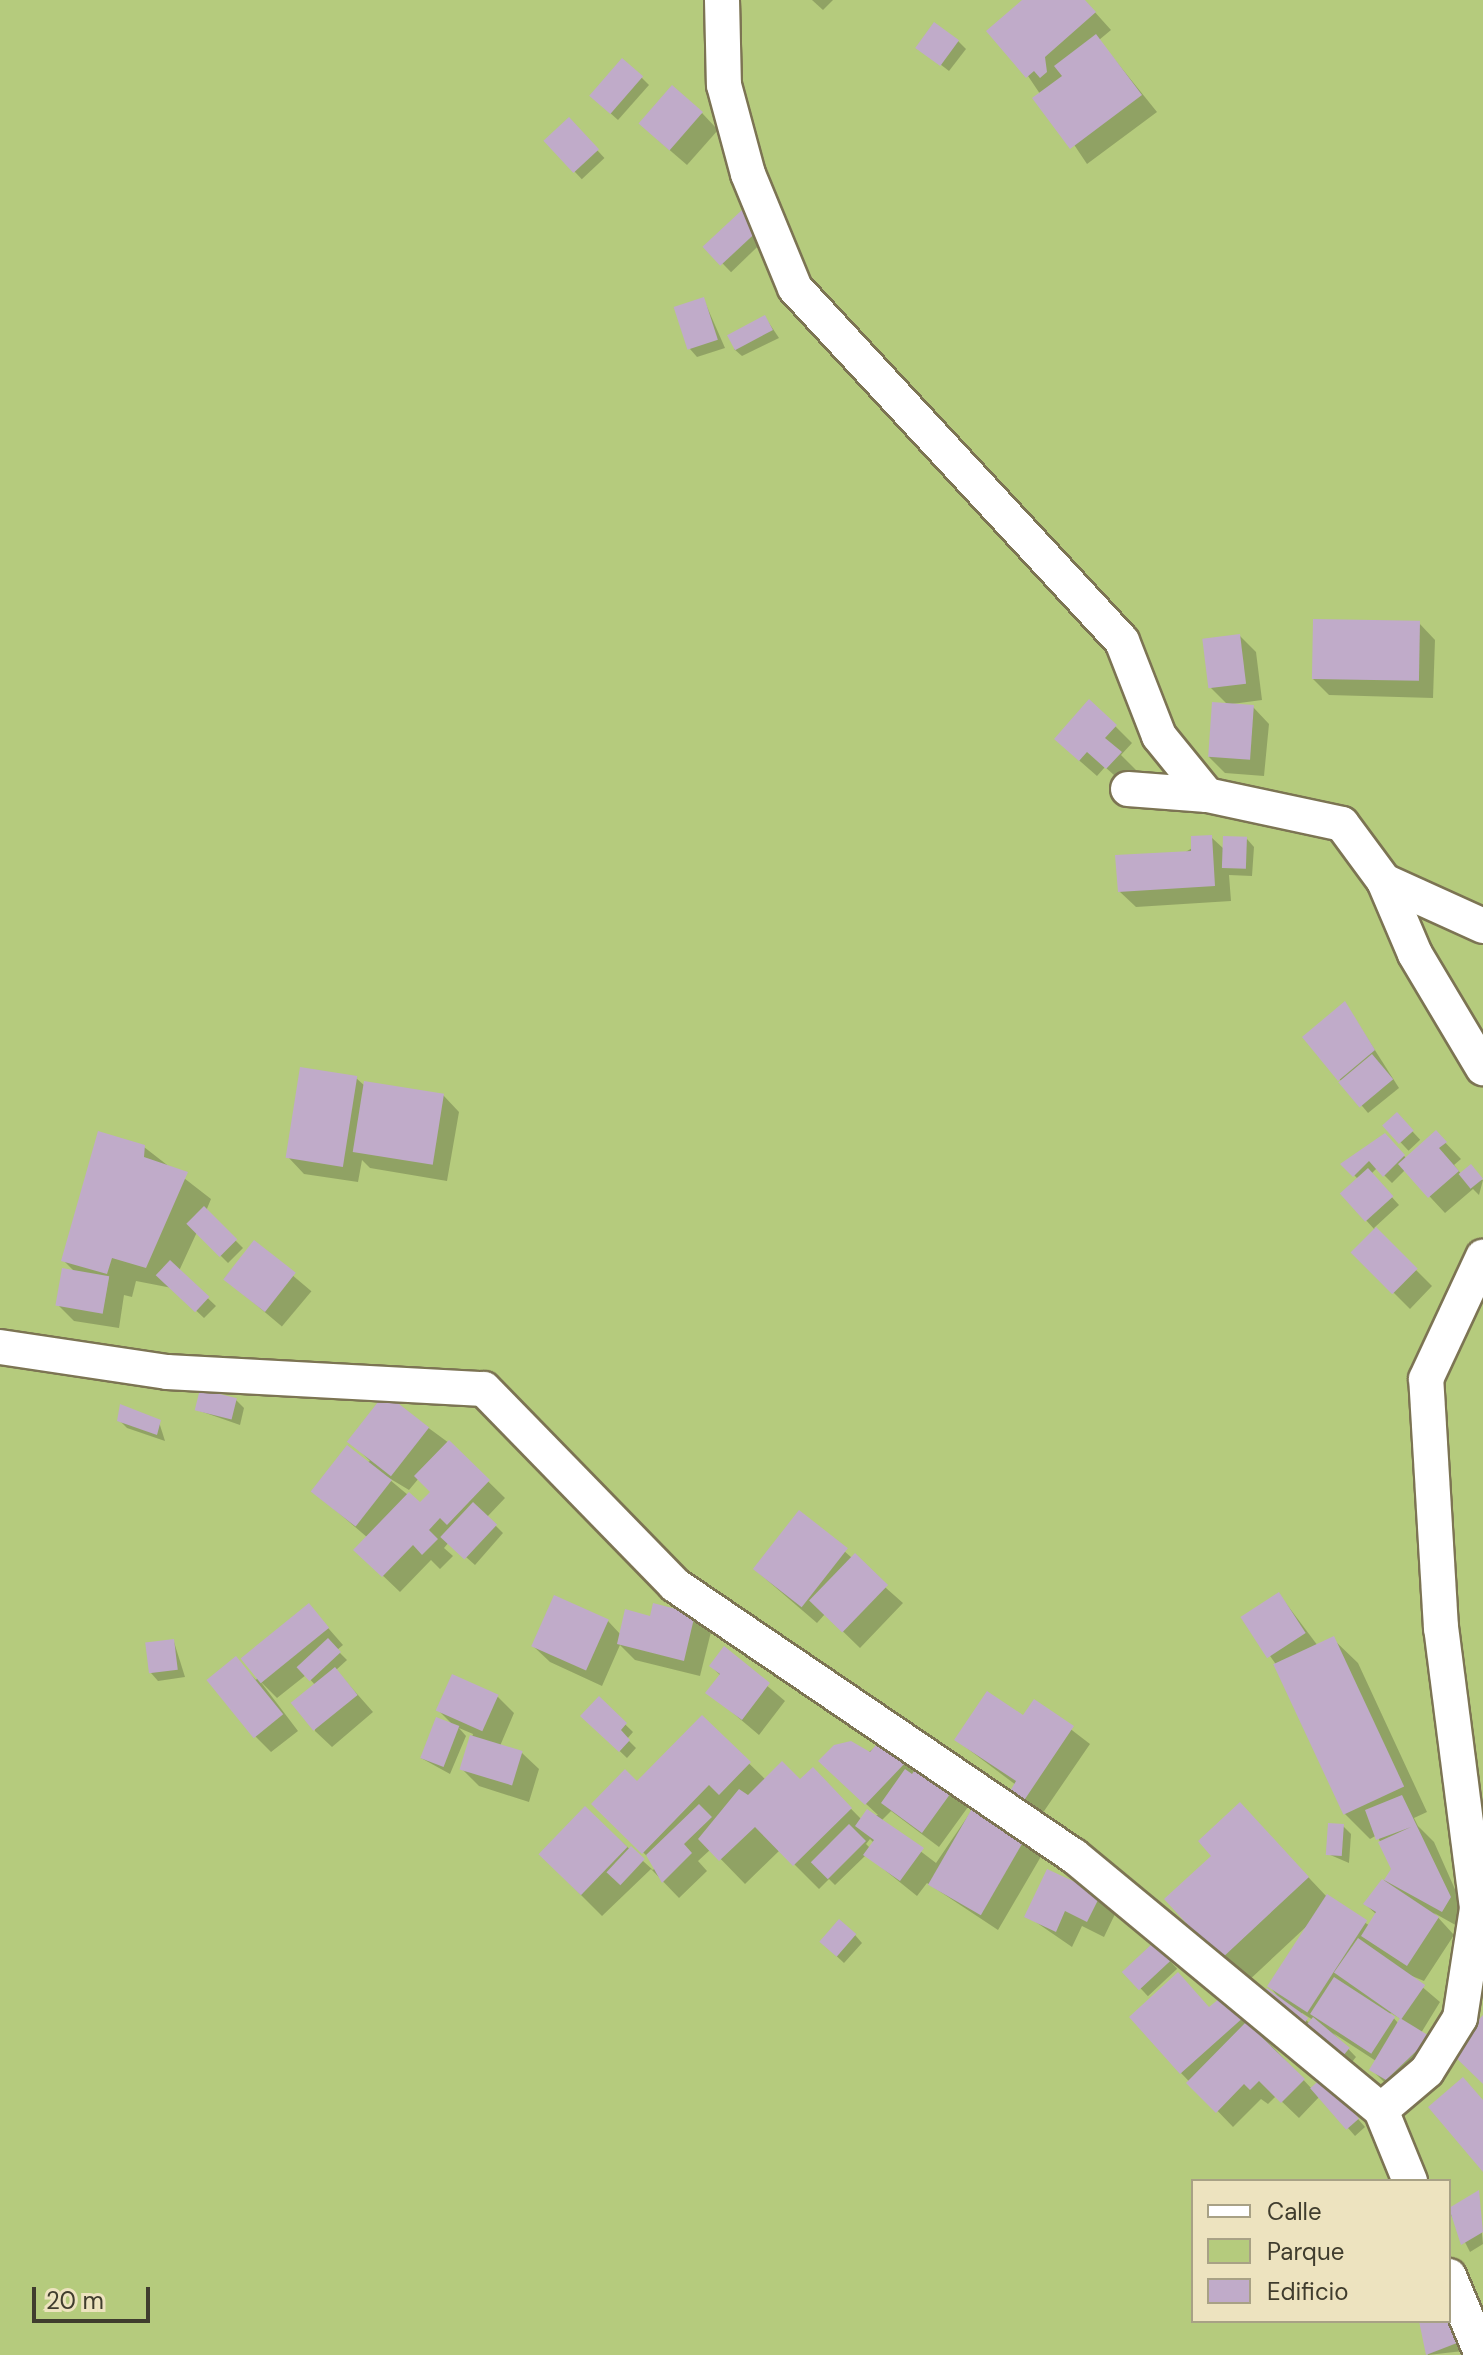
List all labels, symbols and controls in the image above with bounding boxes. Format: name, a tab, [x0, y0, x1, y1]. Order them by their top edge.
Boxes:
legend	[1191, 2179, 1451, 2323]
text: Calle	[1267, 2196, 1322, 2227]
text: Parque	[1267, 2236, 1344, 2267]
scale bar	[36, 2271, 154, 2321]
text: Edificio	[1267, 2276, 1349, 2307]
text: 20 m	[46, 2285, 104, 2316]

